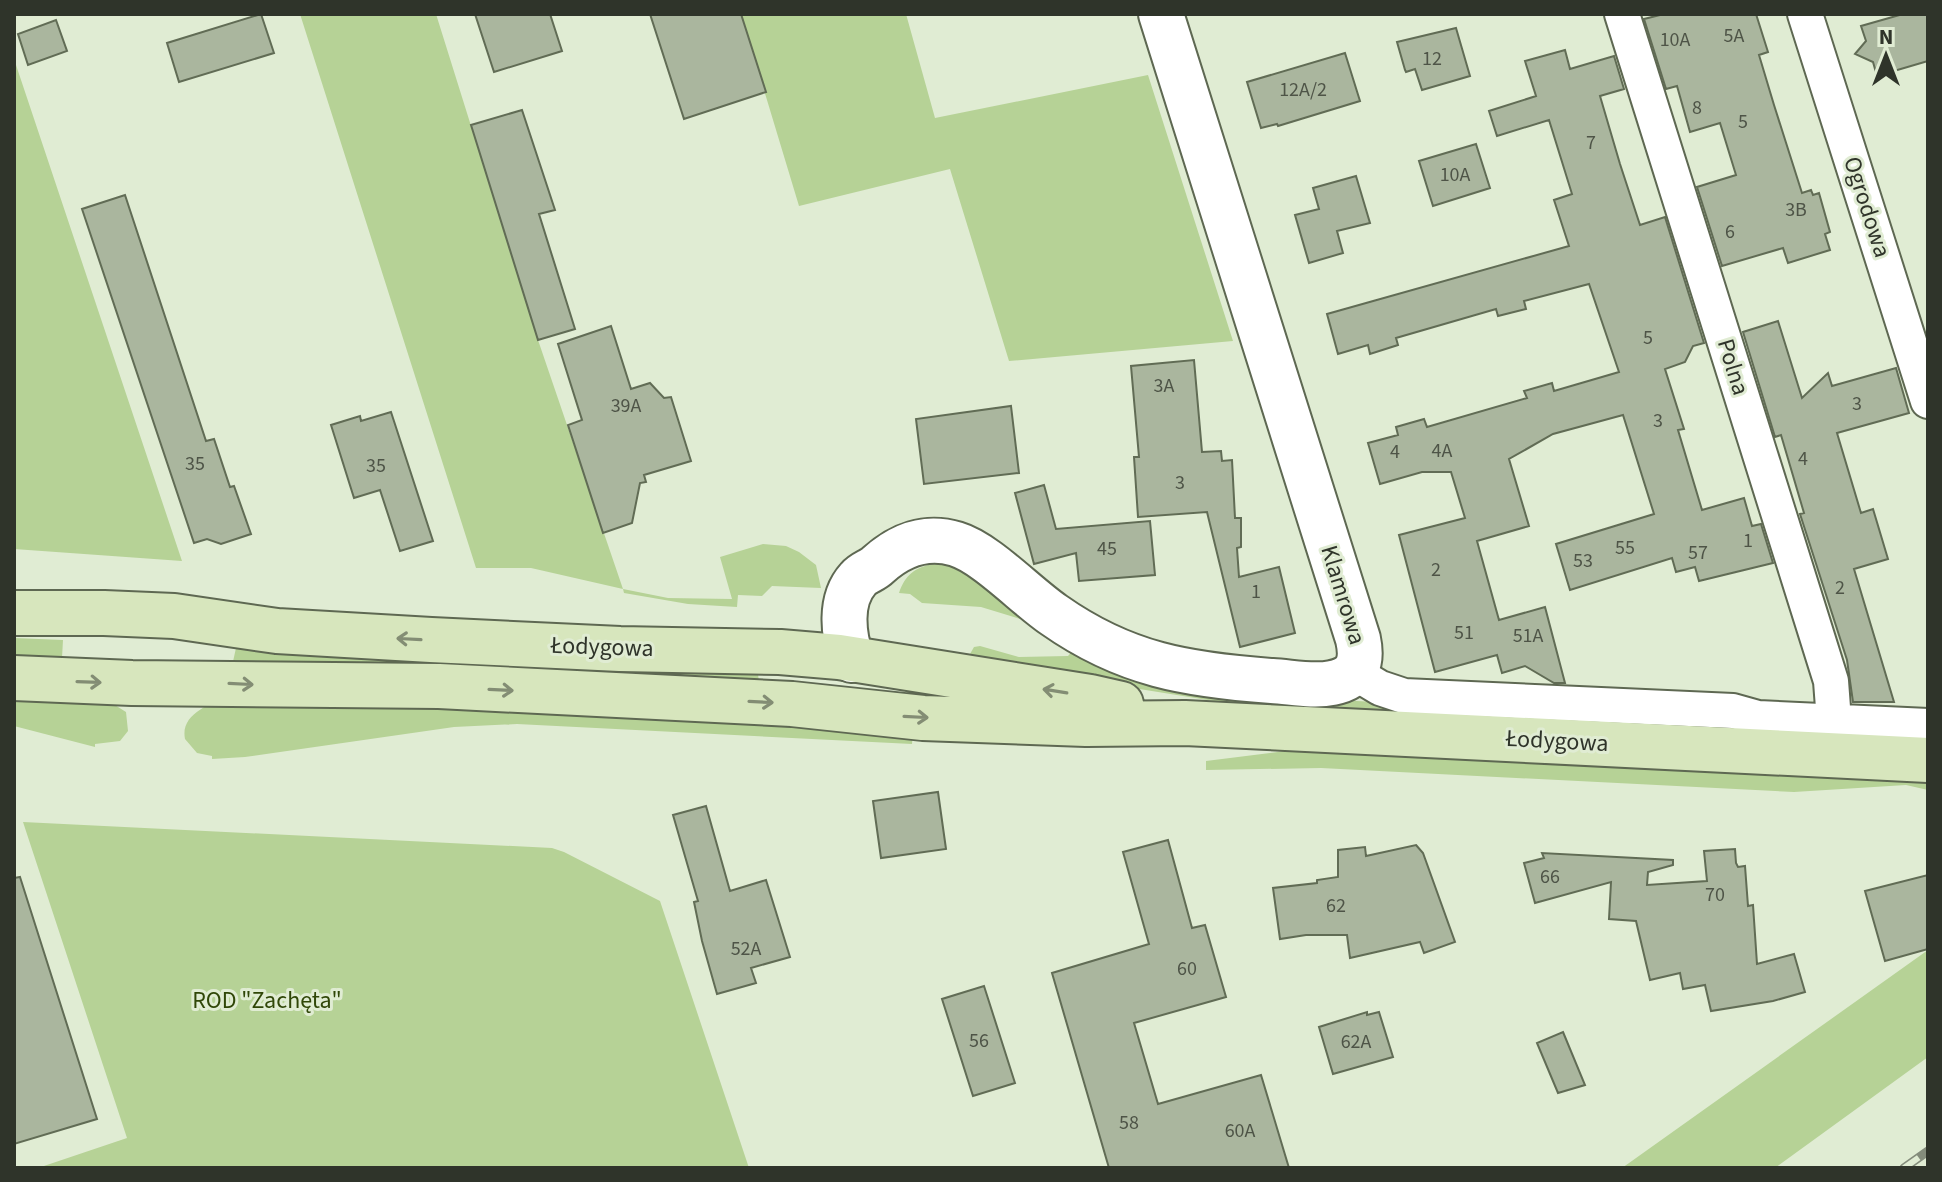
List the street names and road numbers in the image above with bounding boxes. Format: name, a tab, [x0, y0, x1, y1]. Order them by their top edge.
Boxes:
street label: Ogrodowa	[1834, 152, 1900, 262]
street label: Polna	[1708, 334, 1758, 400]
street label: Klamrowa	[1311, 541, 1375, 649]
street label: Łodygowa	[549, 628, 654, 666]
street label: Łodygowa	[1504, 721, 1609, 761]

